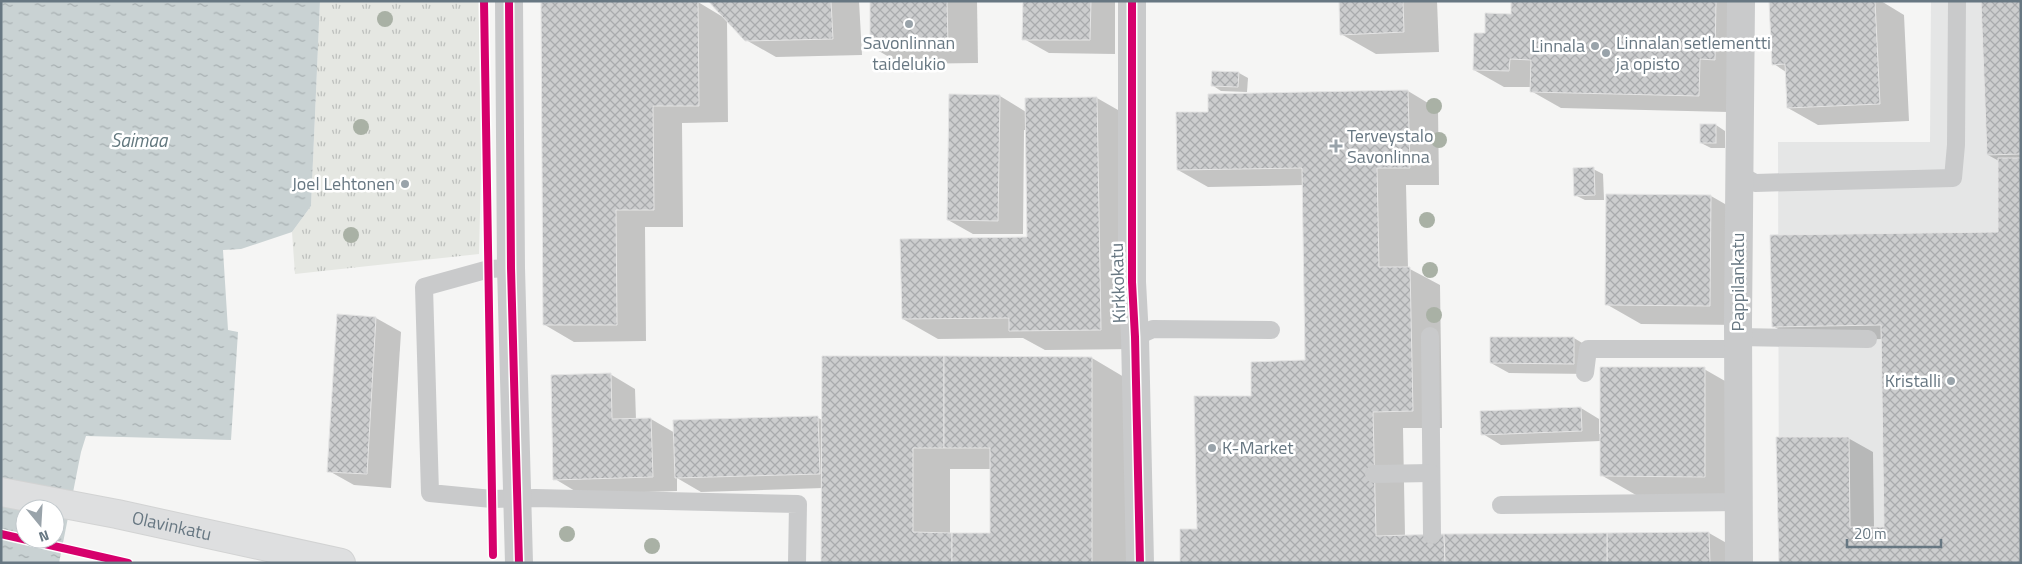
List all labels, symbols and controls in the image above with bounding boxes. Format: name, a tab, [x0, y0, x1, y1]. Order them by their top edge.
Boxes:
marker: Savonlinnan taidelukio	[903, 18, 915, 30]
place label: Savonlinnan taidelukio	[863, 29, 955, 77]
place label: Linnalan setlementti ja opisto	[1615, 29, 1771, 77]
place label: Linnala	[1531, 32, 1585, 59]
marker: Linnala	[1589, 40, 1601, 52]
marker: Linnalan setlementti ja opisto	[1600, 47, 1612, 59]
place label: Terveystalo Savonlinna	[1347, 122, 1434, 170]
water label: Saimaa	[111, 125, 169, 154]
marker: Terveystalo Savonlinna	[1329, 139, 1343, 153]
place label: Joel Lehtonen	[292, 170, 395, 197]
marker: Joel Lehtonen	[399, 178, 411, 190]
street label: Pappilankatu	[1724, 233, 1751, 331]
street label: Kirkkokatu	[1103, 242, 1132, 324]
place label: Kristalli	[1885, 367, 1941, 394]
marker: Kristalli	[1945, 375, 1957, 387]
place label: K-Market	[1222, 434, 1294, 461]
marker: K-Market	[1206, 442, 1218, 454]
north arrow	[15, 499, 65, 549]
street label: Olavinkatu	[129, 504, 214, 547]
scale bar	[1847, 516, 1941, 548]
text: 20 m	[1854, 522, 1887, 545]
text: N	[36, 525, 52, 548]

